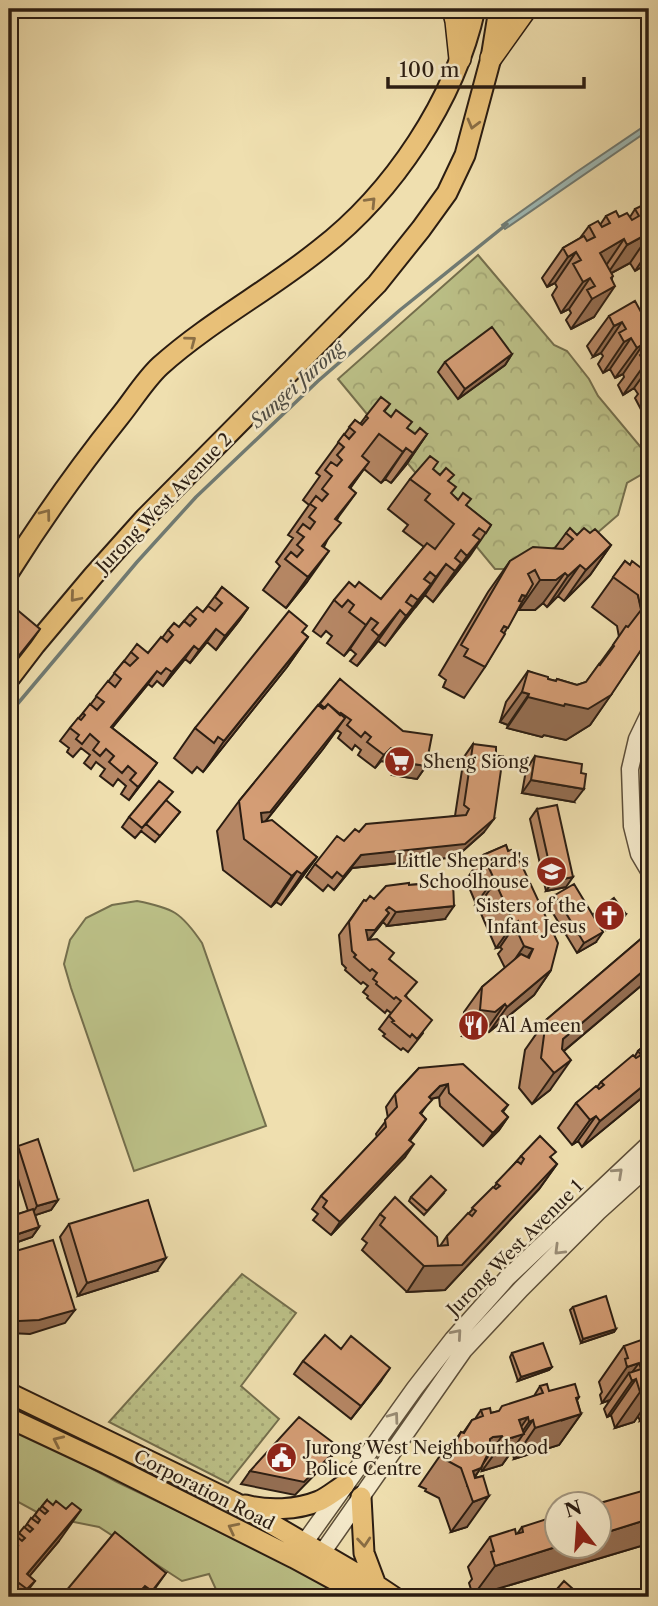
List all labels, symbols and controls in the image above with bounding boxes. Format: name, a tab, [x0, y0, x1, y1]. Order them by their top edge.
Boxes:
scale bar	[388, 46, 584, 90]
text: 100 m	[399, 57, 460, 82]
one-way arrow	[467, 118, 482, 130]
one-way arrow	[362, 197, 375, 210]
water label: Sungei Jurong	[245, 334, 351, 433]
one-way arrow	[183, 336, 196, 349]
street label: Jurong West Avenue 2	[89, 428, 237, 580]
one-way arrow	[37, 510, 50, 522]
one-way arrow	[71, 589, 83, 602]
supermarket icon: Sheng Siong	[383, 745, 417, 779]
place label: Sheng Siong	[423, 751, 529, 773]
place label: Little Shepard's Schoolhouse	[396, 850, 529, 893]
school or university icon: Little Shepard's Schoolhouse	[535, 854, 569, 888]
place label: Sisters of the Infant Jesus	[475, 895, 586, 938]
church icon: Sisters of the Infant Jesus	[592, 899, 626, 933]
restaurant icon: Al Ameen	[457, 1009, 491, 1043]
place label: Al Ameen	[496, 1015, 581, 1037]
one-way arrow	[610, 1168, 623, 1181]
street label: Jurong West Avenue 1	[440, 1175, 588, 1323]
one-way arrow	[554, 1242, 567, 1255]
one-way arrow	[449, 1329, 461, 1342]
one-way arrow	[386, 1412, 398, 1425]
one-way arrow	[53, 1435, 65, 1449]
place label: Jurong West Neighbourhood Police Centre	[302, 1437, 548, 1480]
public building icon: Jurong West Neighbourhood Police Centre	[265, 1441, 299, 1475]
street label: Corporation Road	[130, 1445, 278, 1535]
north arrow	[542, 1490, 612, 1560]
text: N	[562, 1496, 584, 1523]
one-way arrow	[228, 1522, 240, 1536]
one-way arrow	[356, 1536, 371, 1548]

